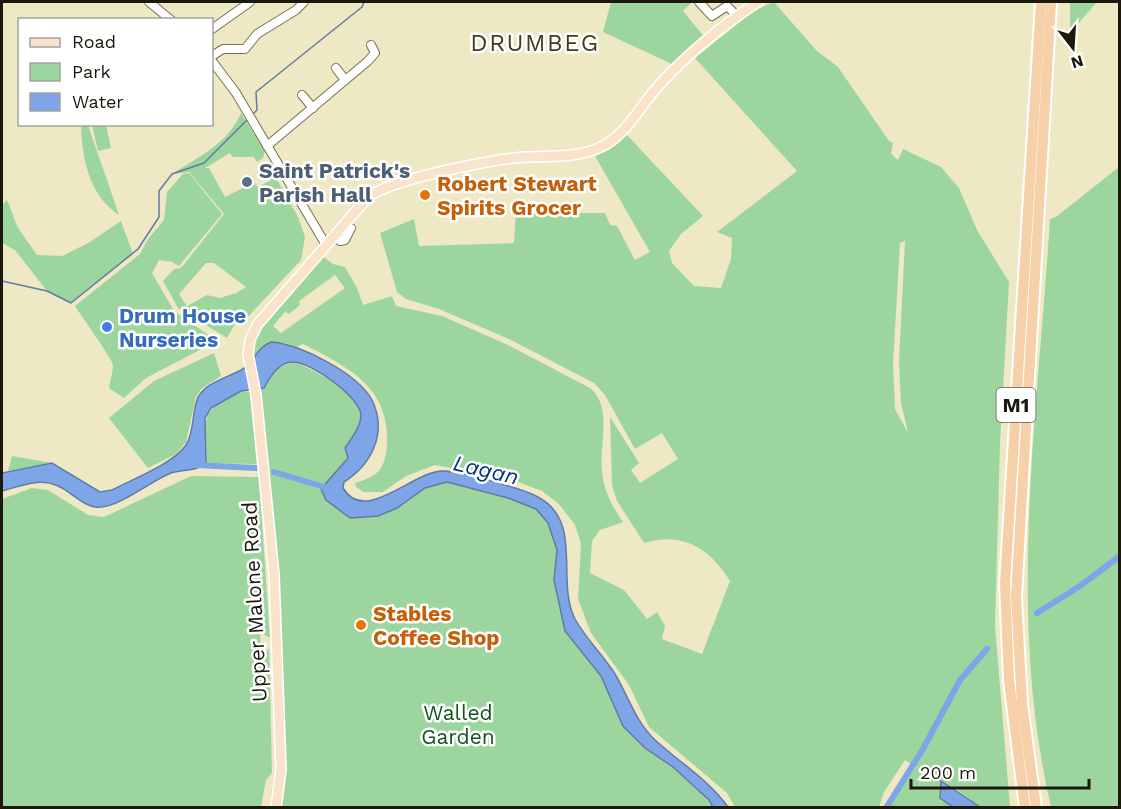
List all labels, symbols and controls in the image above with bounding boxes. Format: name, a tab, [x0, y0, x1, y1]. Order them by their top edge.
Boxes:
legend	[18, 18, 213, 126]
north arrow	[1043, 18, 1103, 78]
district label: DRUMBEG	[470, 29, 600, 57]
text: Road	[72, 31, 116, 52]
text: N	[1069, 51, 1086, 73]
text: Park	[72, 61, 111, 82]
text: Water	[72, 91, 124, 112]
place label: Saint Patrick's Parish Hall	[259, 158, 410, 207]
place label: Robert Stewart Spirits Grocer	[437, 171, 597, 220]
marker: Saint Patrick's Parish Hall	[240, 175, 254, 189]
marker: Robert Stewart Spirits Grocer	[418, 188, 432, 202]
place label: Drum House Nurseries	[119, 303, 246, 352]
marker: Drum House Nurseries	[100, 320, 114, 334]
road number: M1	[996, 388, 1036, 422]
water label: Lagan	[451, 450, 521, 490]
street label: Upper Malone Road	[236, 501, 272, 703]
place label: Stables Coffee Shop	[373, 601, 499, 650]
marker: Stables Coffee Shop	[354, 618, 368, 632]
park label: Walled Garden	[421, 700, 495, 749]
scale bar	[911, 752, 1090, 790]
text: 200 m	[920, 762, 976, 783]

